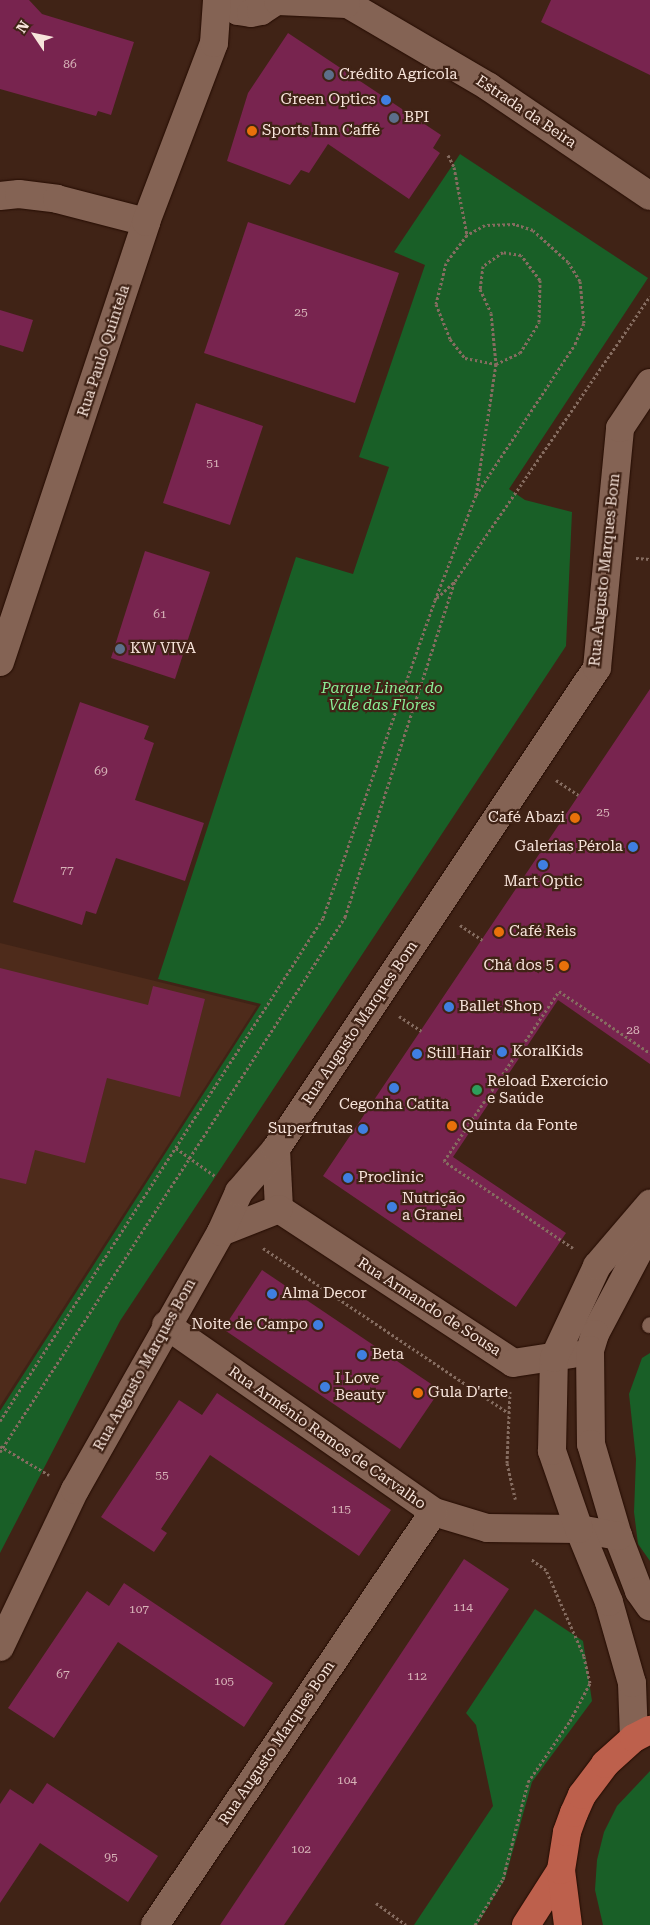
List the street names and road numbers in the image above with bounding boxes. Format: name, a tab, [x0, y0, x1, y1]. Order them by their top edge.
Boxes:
street label: Estrada da Beira	[473, 72, 579, 152]
street label: Rua Paulo Quintela	[74, 283, 134, 419]
street label: Rua Augusto Marques Bom	[586, 473, 624, 667]
street label: Rua Augusto Marques Bom	[298, 938, 422, 1108]
street label: Rua Armando de Sousa	[354, 1254, 504, 1360]
street label: Rua Augusto Marques Bom	[90, 1276, 200, 1454]
street label: Rua Arménio Ramos de Carvalho	[225, 1363, 429, 1513]
street label: Rua Augusto Marques Bom	[215, 1658, 339, 1828]

